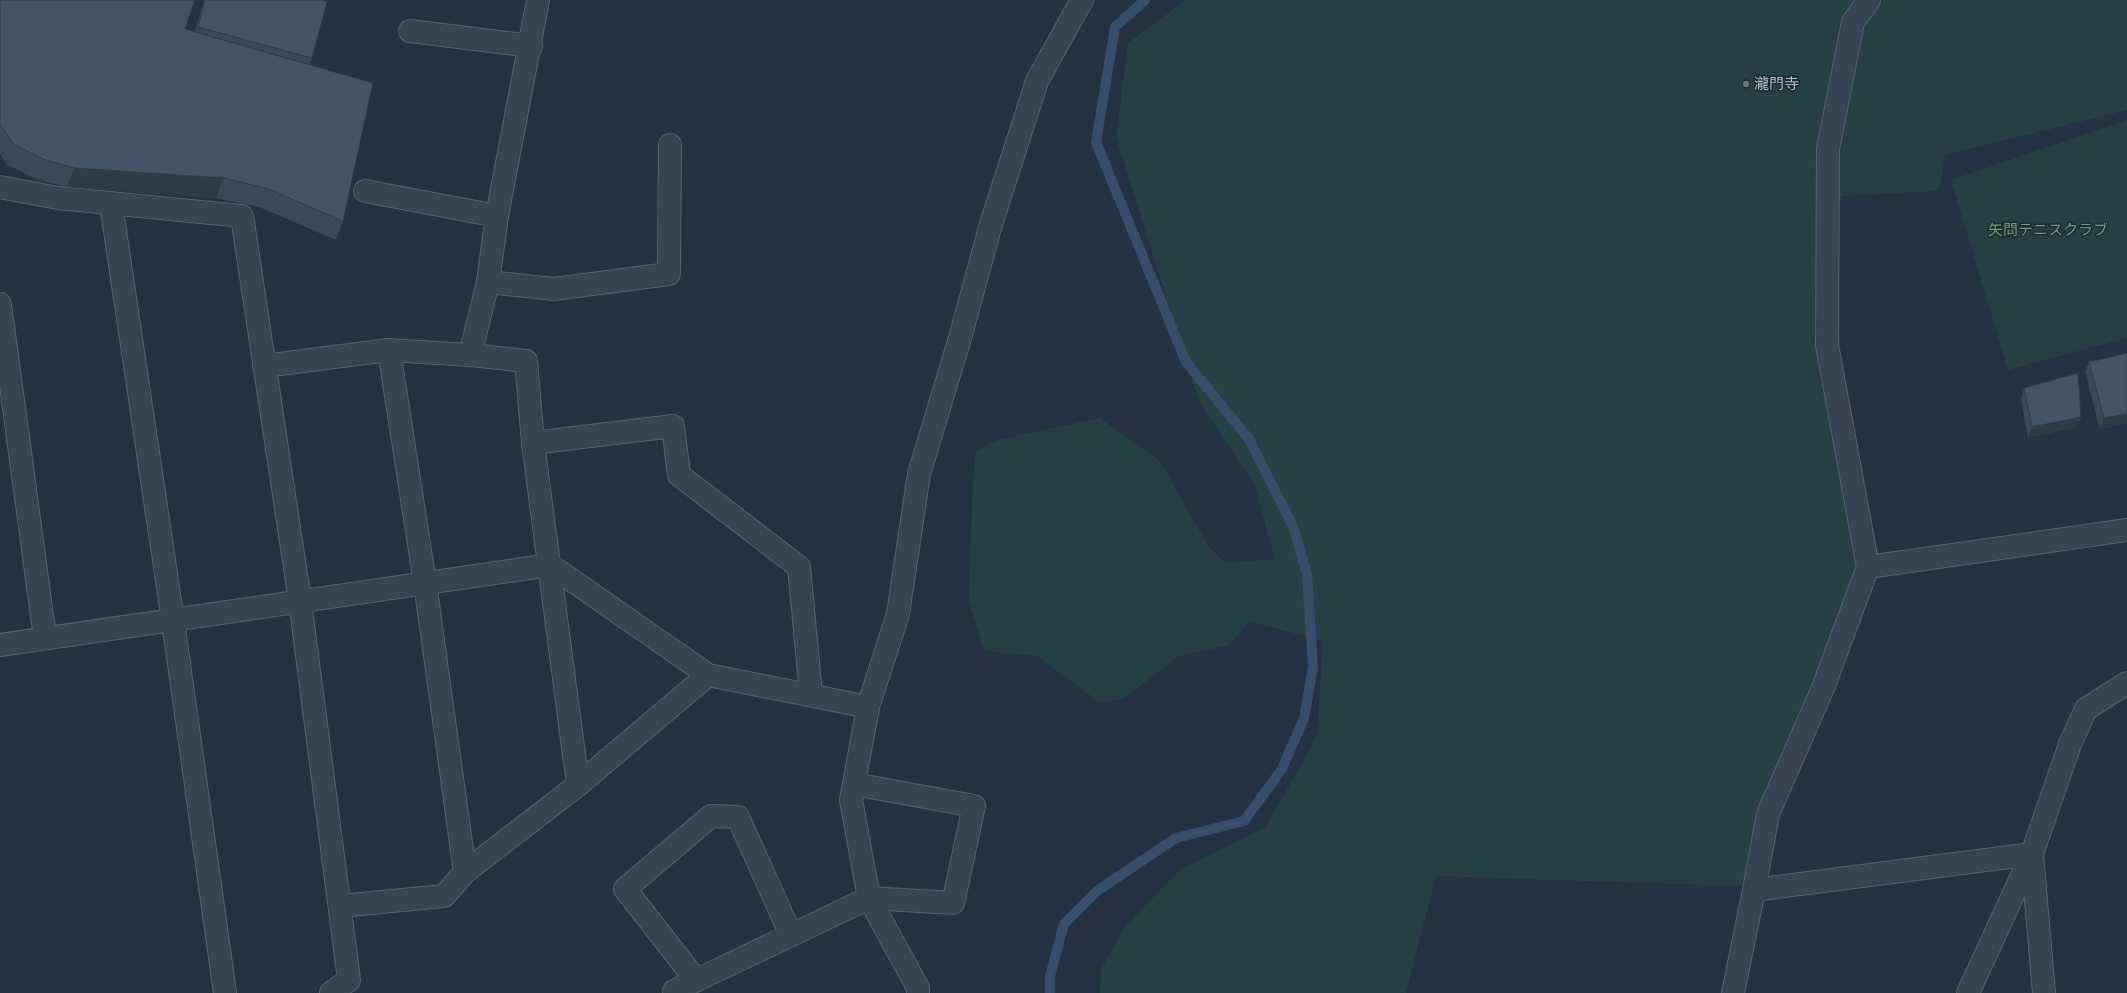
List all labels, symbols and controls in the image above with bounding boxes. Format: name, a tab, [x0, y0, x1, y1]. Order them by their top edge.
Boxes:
place label: 瀧門寺	[1754, 74, 1799, 92]
marker: 瀧門寺	[1741, 79, 1751, 89]
park label: 矢問テニスクラブ	[1988, 220, 2108, 238]

